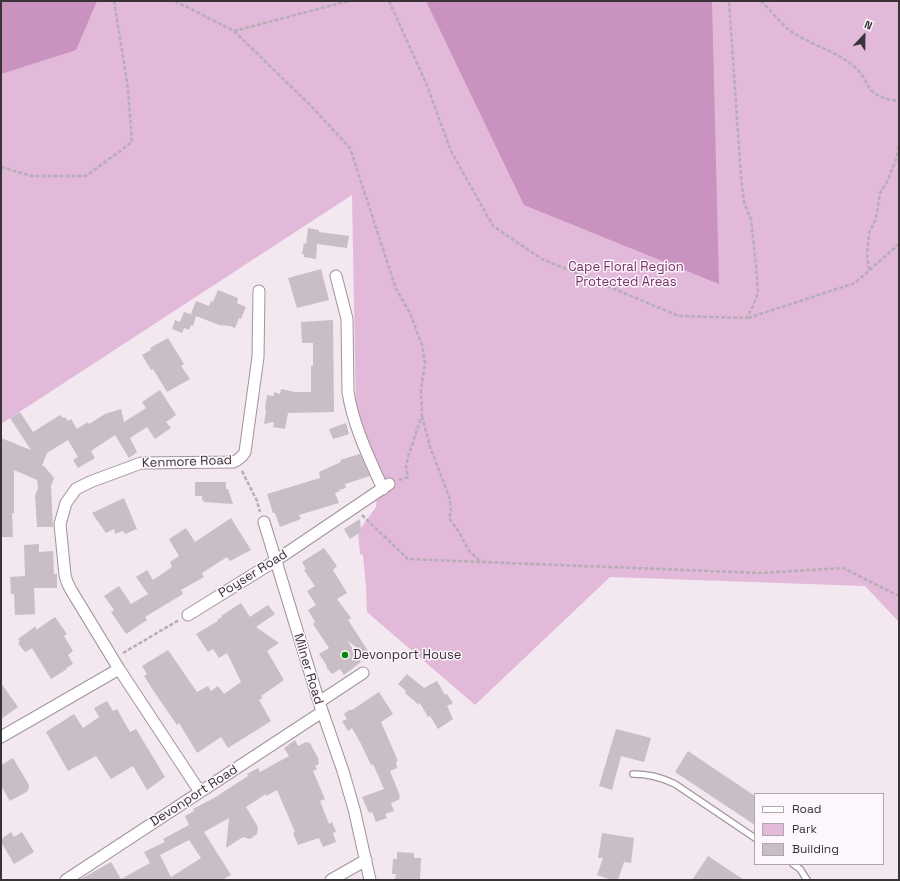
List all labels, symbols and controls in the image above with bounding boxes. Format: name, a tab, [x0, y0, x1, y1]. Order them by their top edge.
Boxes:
north arrow	[844, 16, 884, 56]
text: N	[862, 17, 875, 33]
park label: Cape Floral Region Protected Areas	[568, 259, 684, 290]
street label: Kenmore Road	[142, 453, 232, 471]
street label: Poyser Road	[216, 547, 290, 601]
street label: Milner Road	[290, 632, 326, 706]
place label: Devonport House	[353, 647, 461, 663]
marker: Devonport House	[340, 650, 350, 660]
street label: Devonport Road	[147, 762, 241, 830]
legend	[754, 793, 884, 865]
text: Road	[792, 801, 821, 817]
text: Park	[792, 821, 817, 837]
text: Building	[792, 841, 839, 857]

